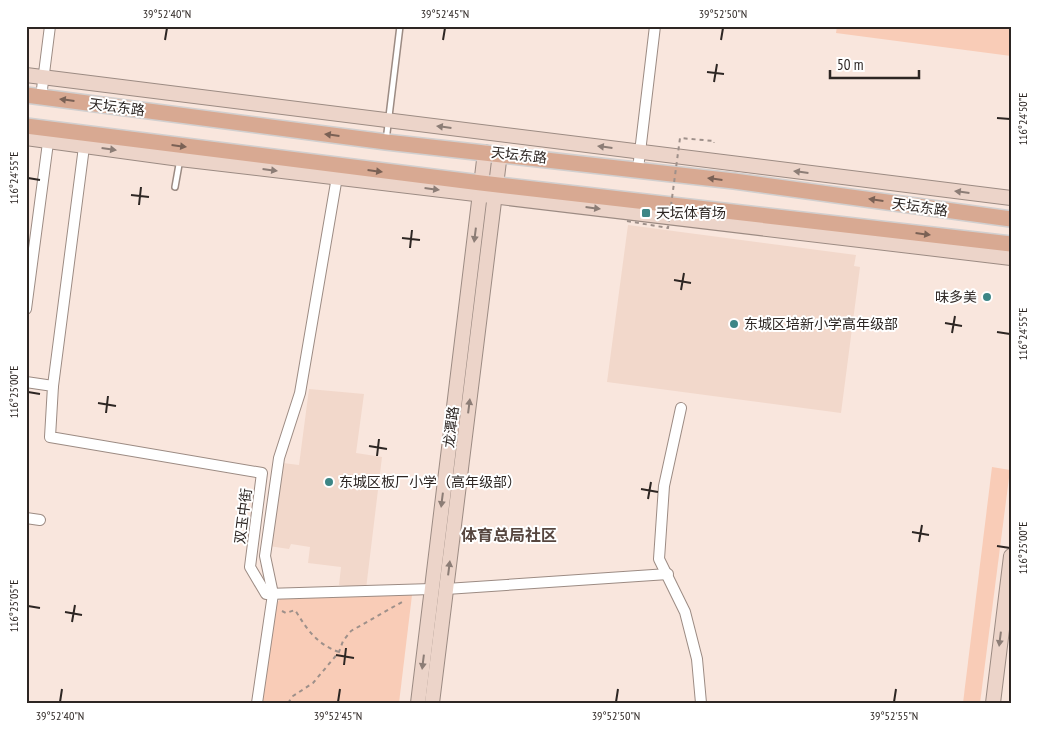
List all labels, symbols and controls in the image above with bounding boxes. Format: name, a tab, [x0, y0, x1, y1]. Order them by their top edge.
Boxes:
text: 39°52'40"N	[143, 6, 191, 21]
text: 39°52'45"N	[421, 6, 469, 21]
text: 39°52'50"N	[699, 6, 747, 21]
scale bar	[830, 48, 918, 80]
text: 50 m	[837, 55, 863, 74]
text: 116°24'50"E	[1015, 93, 1030, 145]
street label: 天坛东路	[88, 95, 146, 119]
one-way arrow	[58, 96, 74, 104]
one-way arrow	[436, 122, 452, 130]
one-way arrow	[324, 130, 340, 138]
one-way arrow	[171, 143, 187, 151]
street label: 天坛东路	[490, 143, 548, 167]
one-way arrow	[597, 143, 613, 151]
one-way arrow	[102, 146, 118, 154]
text: 116°24'55"E	[6, 152, 21, 204]
one-way arrow	[263, 166, 279, 174]
one-way arrow	[367, 167, 383, 175]
one-way arrow	[793, 168, 809, 176]
one-way arrow	[706, 175, 722, 183]
one-way arrow	[424, 185, 440, 193]
one-way arrow	[954, 188, 970, 196]
street label: 天坛东路	[891, 194, 949, 220]
one-way arrow	[867, 196, 883, 204]
one-way arrow	[585, 204, 601, 212]
place label: 天坛体育场	[656, 204, 726, 222]
marker: 天坛体育场	[640, 207, 652, 219]
one-way arrow	[470, 227, 478, 243]
one-way arrow	[916, 230, 932, 238]
place label: 味多美	[935, 288, 977, 306]
marker: 味多美	[981, 291, 993, 303]
text: 116°24'55"E	[1015, 308, 1030, 360]
place label: 东城区培新小学高年级部	[744, 315, 898, 333]
marker: 东城区培新小学高年级部	[728, 318, 740, 330]
text: 116°25'00"E	[6, 366, 21, 418]
one-way arrow	[465, 398, 473, 414]
street label: 龙潭路	[440, 405, 462, 449]
place label: 东城区板厂小学（高年级部）	[339, 473, 521, 491]
marker: 东城区板厂小学（高年级部）	[323, 476, 335, 488]
street label: 双玉中街	[231, 487, 255, 545]
one-way arrow	[438, 493, 446, 509]
text: 116°25'00"E	[1015, 522, 1030, 574]
district label: 体育总局社区	[461, 525, 557, 545]
one-way arrow	[445, 559, 453, 575]
text: 116°25'05"E	[6, 580, 21, 632]
one-way arrow	[996, 632, 1004, 648]
one-way arrow	[419, 654, 427, 670]
text: 39°52'40"N	[36, 708, 84, 723]
text: 39°52'45"N	[314, 708, 362, 723]
text: 39°52'50"N	[592, 708, 640, 723]
text: 39°52'55"N	[870, 708, 918, 723]

